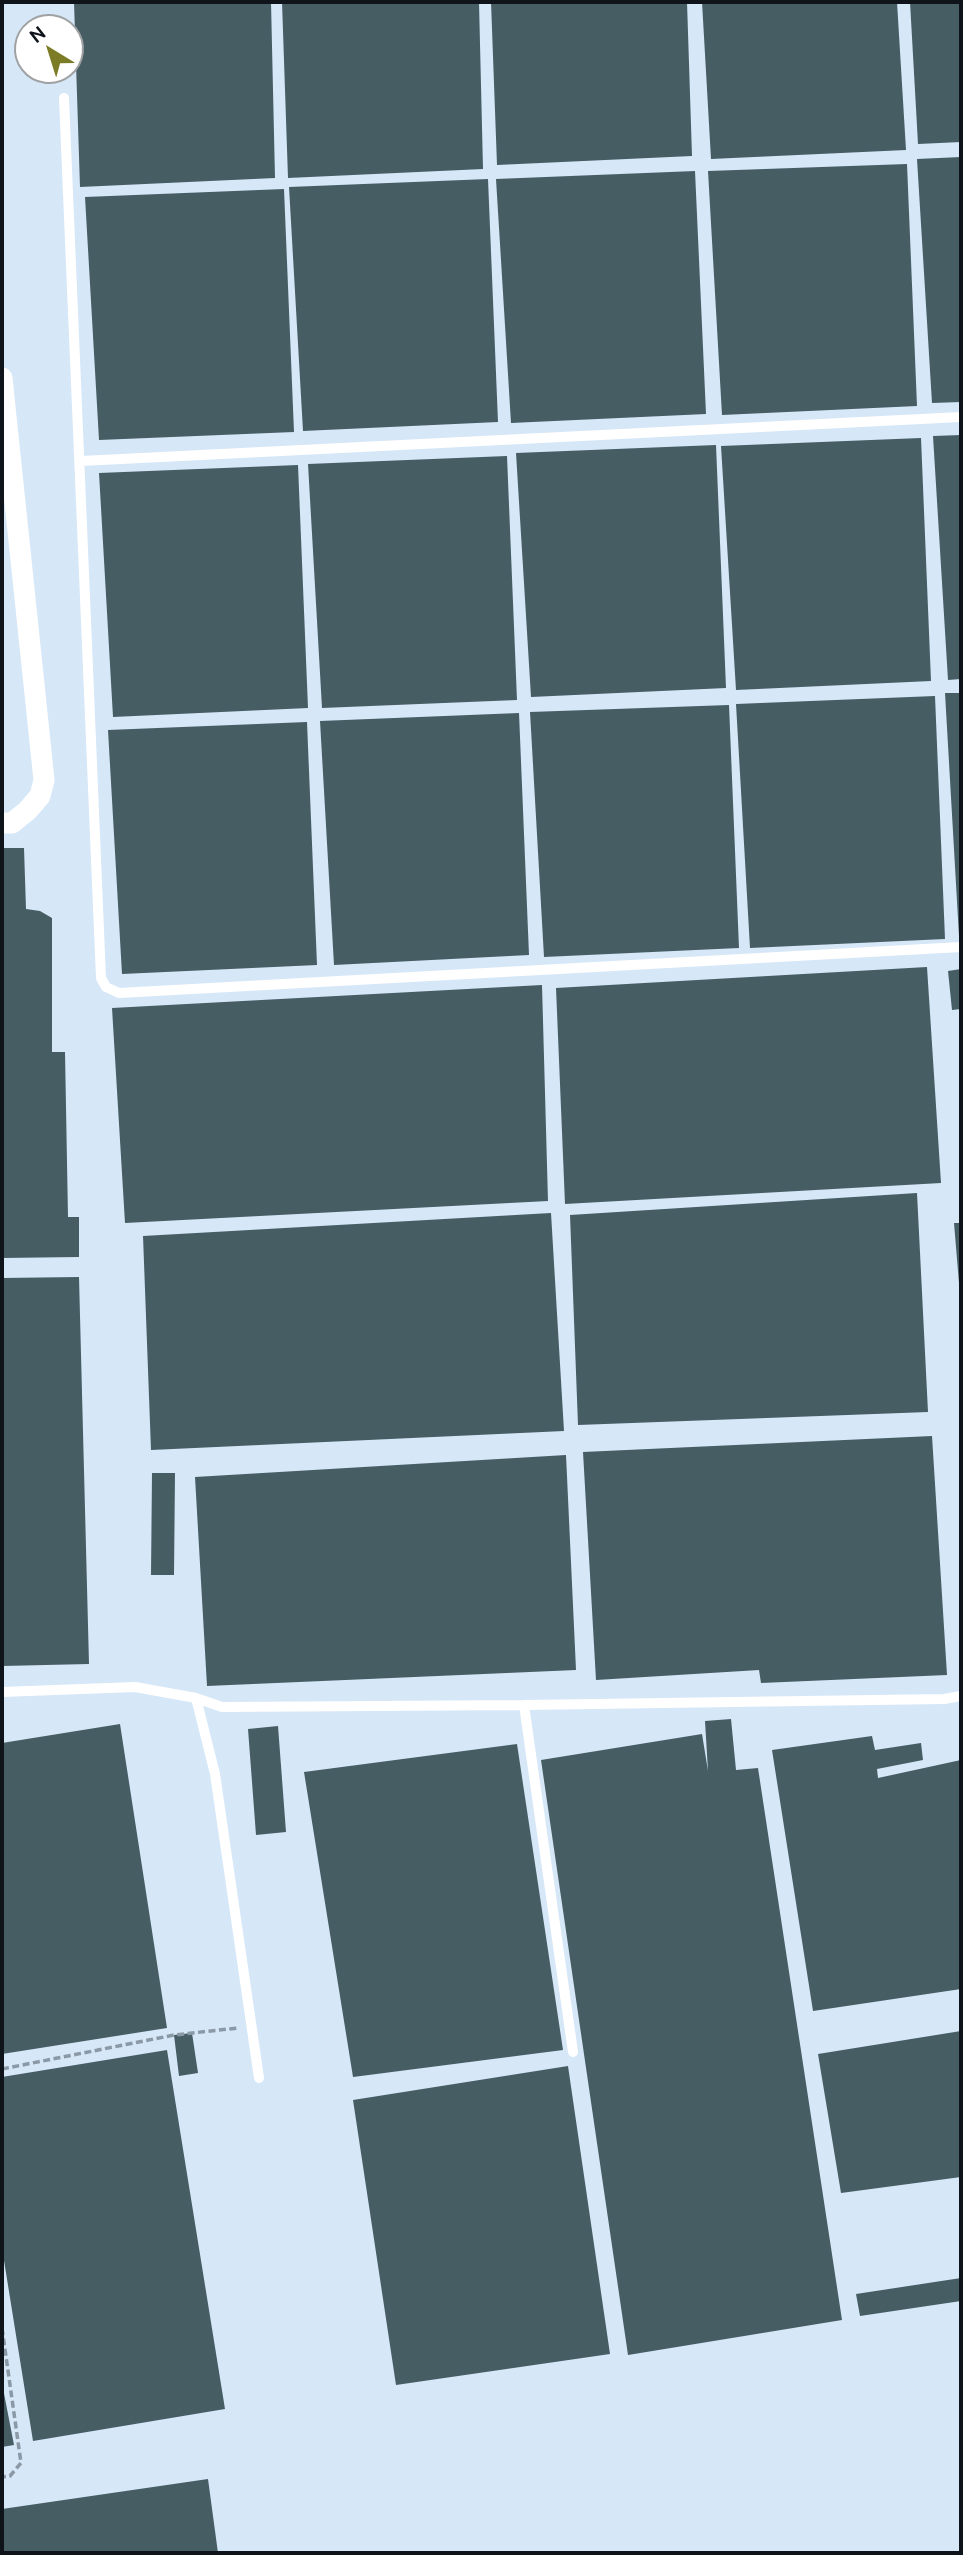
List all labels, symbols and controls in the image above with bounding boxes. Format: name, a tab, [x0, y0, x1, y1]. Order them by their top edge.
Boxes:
north arrow	[14, 14, 84, 84]
text: N	[25, 21, 50, 47]

